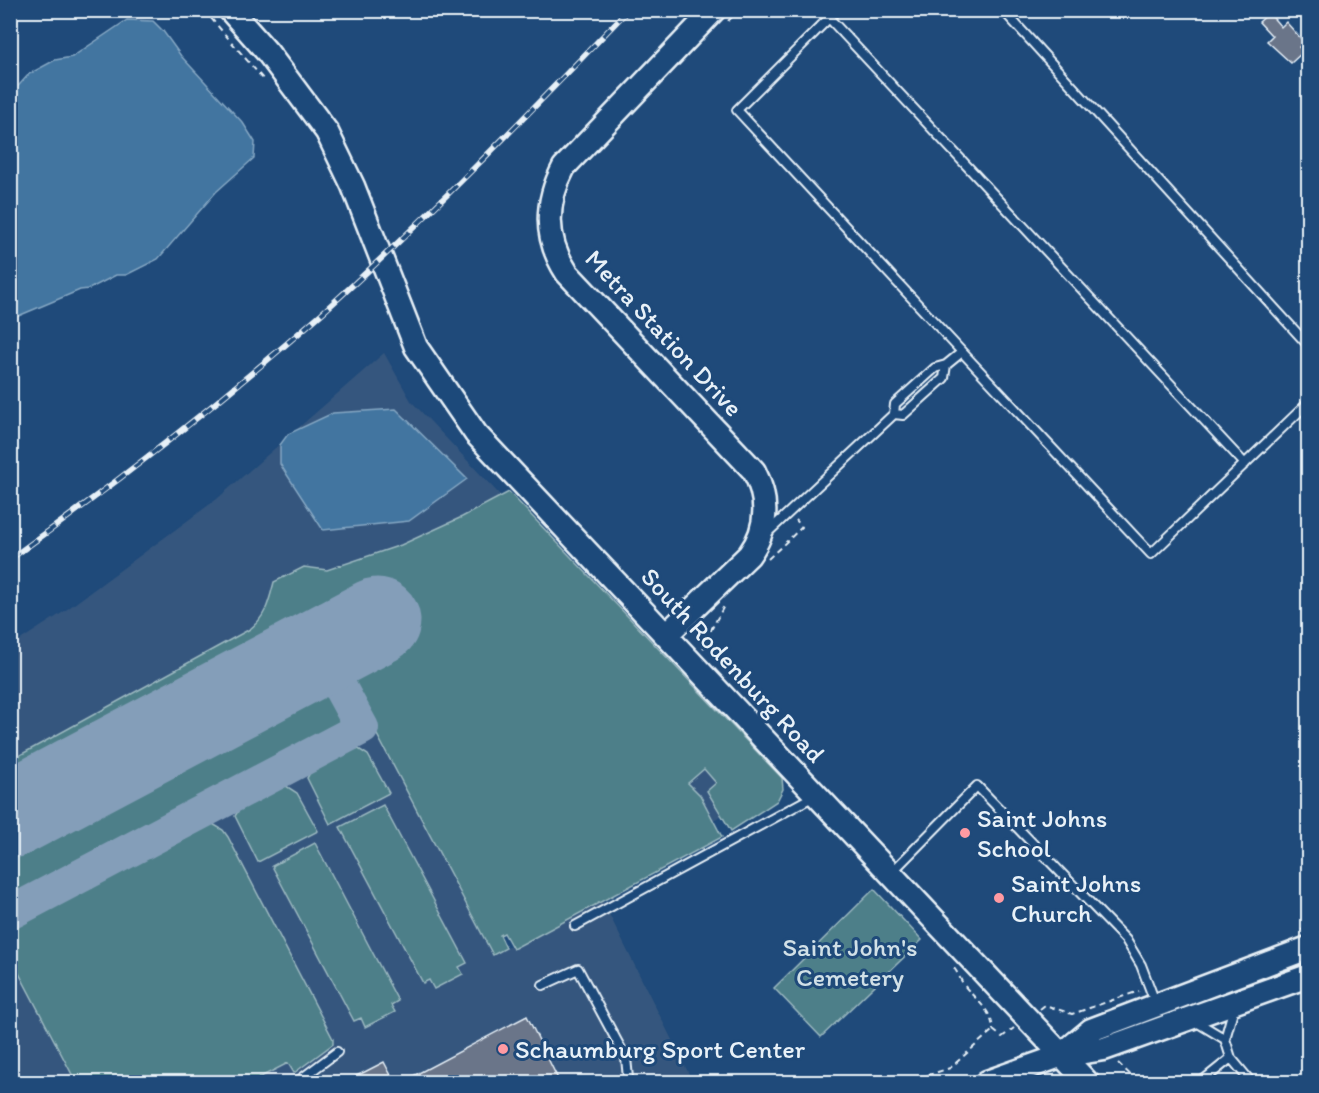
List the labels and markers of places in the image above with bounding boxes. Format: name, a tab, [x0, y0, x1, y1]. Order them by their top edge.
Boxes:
place label: Saint Johns School	[977, 802, 1107, 864]
marker: Saint Johns School	[958, 826, 972, 840]
place label: Saint Johns Church	[1011, 867, 1141, 929]
marker: Saint Johns Church	[992, 891, 1006, 905]
place label: Schaumburg Sport Center	[515, 1033, 806, 1065]
marker: Schaumburg Sport Center	[496, 1042, 510, 1056]

